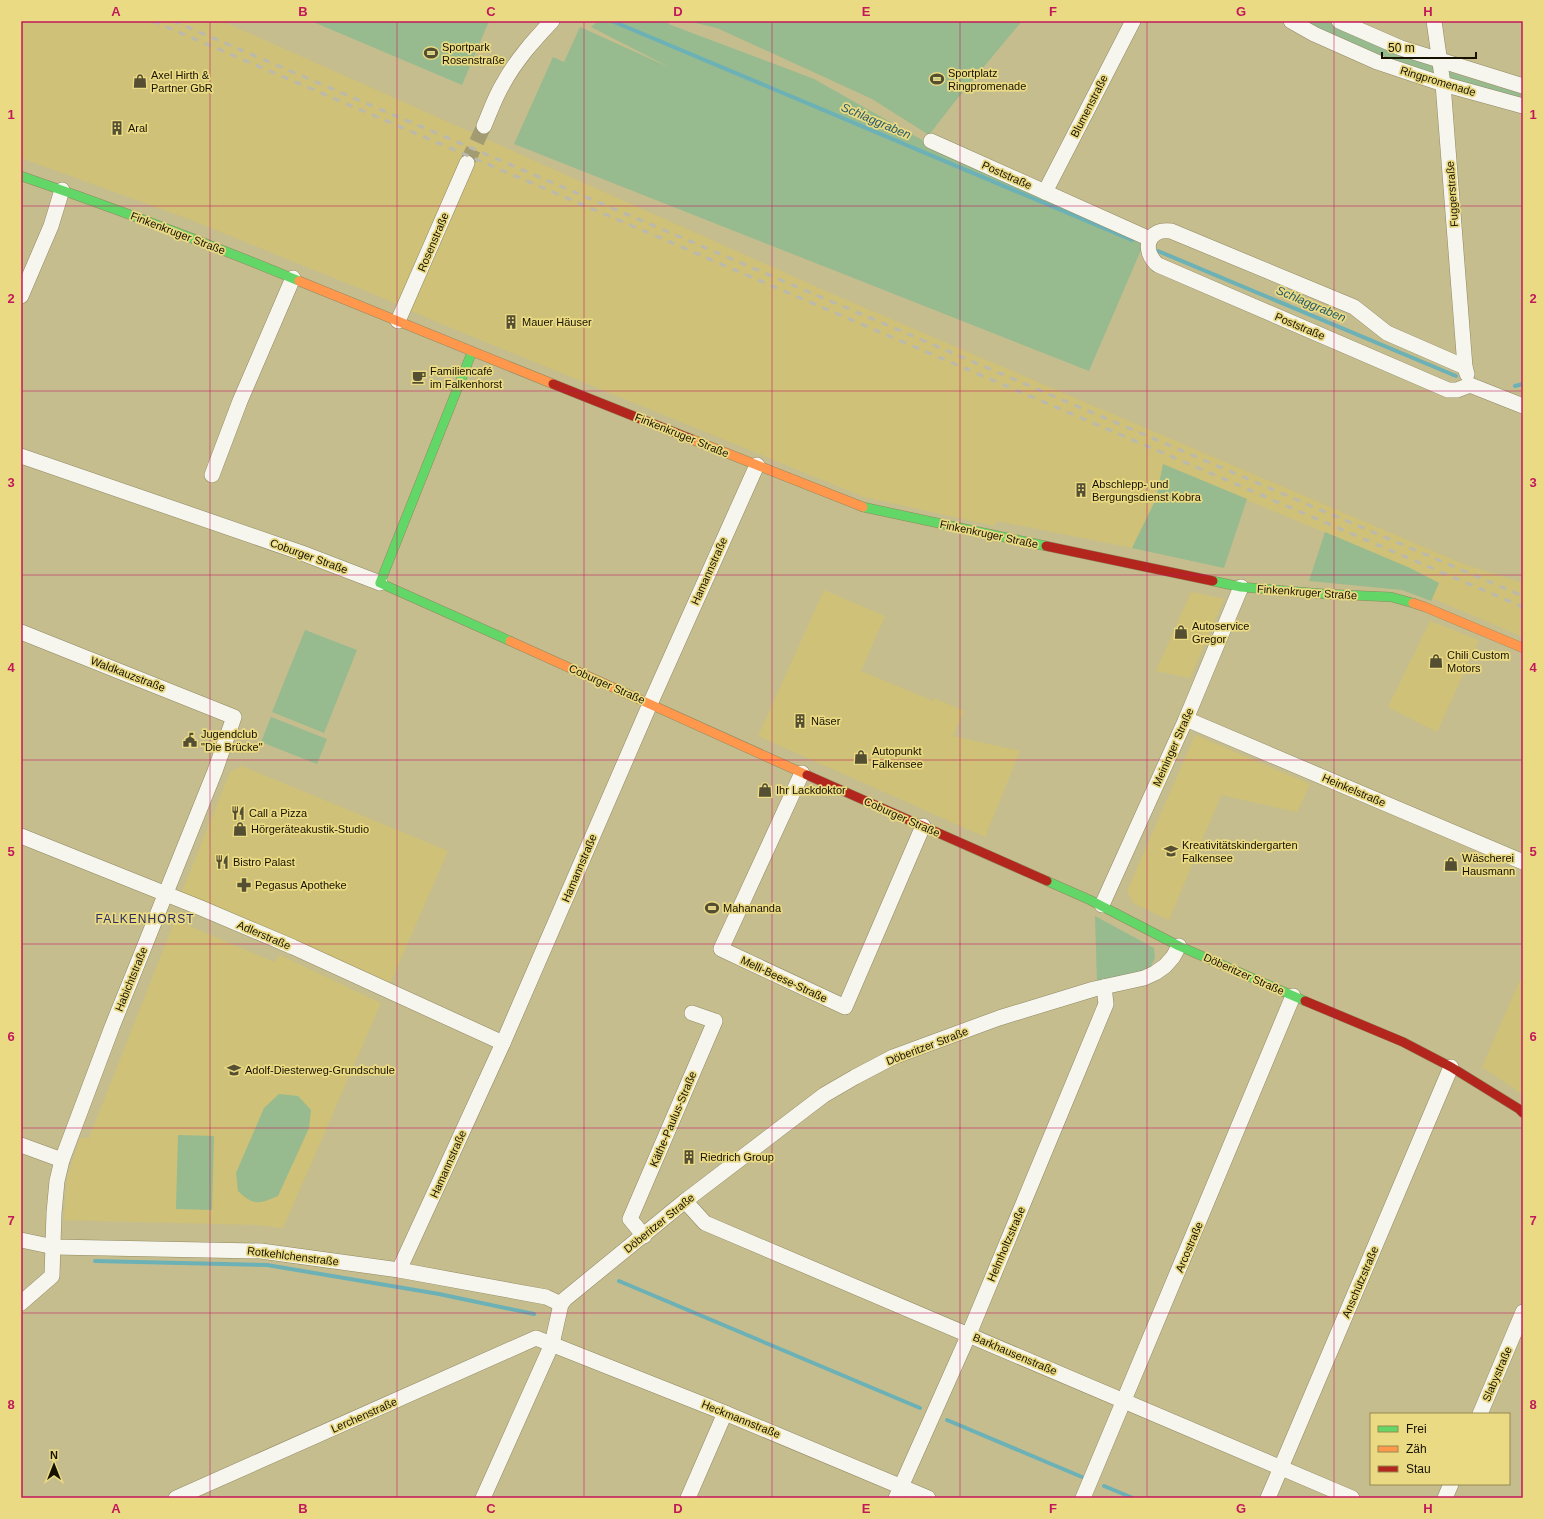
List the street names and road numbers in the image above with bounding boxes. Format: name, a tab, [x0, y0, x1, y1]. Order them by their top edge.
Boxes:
street label: Ringpromenade	[1399, 64, 1477, 98]
street label: Blumenstraße	[1068, 73, 1110, 139]
street label: Poststraße	[980, 159, 1034, 191]
street label: Fuggerstraße	[1444, 161, 1460, 227]
street label: Finkenkruger Straße	[129, 209, 227, 257]
street label: Rosenstraße	[415, 211, 451, 273]
street label: Poststraße	[1273, 310, 1327, 342]
street label: Finkenkruger Straße	[633, 411, 731, 459]
street label: Finkenkruger Straße	[939, 518, 1039, 550]
street label: Hamannstraße	[689, 535, 729, 607]
street label: Coburger Straße	[268, 536, 350, 576]
street label: Finkenkruger Straße	[1257, 583, 1357, 601]
street label: Waldkauzstraße	[89, 654, 167, 694]
street label: Coburger Straße	[567, 662, 647, 706]
street label: Meininger Straße	[1150, 706, 1196, 788]
street label: Heinkelstraße	[1320, 771, 1388, 809]
street label: Coburger Straße	[862, 795, 942, 839]
street label: Hamannstraße	[559, 832, 599, 904]
street label: Adlerstraße	[235, 918, 293, 952]
street label: Habichtstraße	[113, 945, 149, 1013]
street label: Döberitzer Straße	[1202, 951, 1286, 997]
street label: Melli-Beese-Straße	[739, 954, 829, 1004]
street label: Döberitzer Straße	[884, 1025, 970, 1067]
street label: Käthe-Paulus-Straße	[647, 1069, 699, 1169]
street label: Hamannstraße	[428, 1128, 468, 1200]
street label: Döberitzer Straße	[621, 1191, 697, 1255]
street label: Helmholtzstraße	[985, 1205, 1027, 1283]
street label: Arcostraße	[1173, 1220, 1205, 1274]
street label: Rotkehlchenstraße	[246, 1244, 340, 1268]
street label: Anschützstraße	[1340, 1244, 1380, 1320]
street label: Barkhausenstraße	[971, 1331, 1059, 1377]
street label: Slabystraße	[1480, 1345, 1514, 1403]
street label: Lerchenstraße	[329, 1395, 399, 1435]
street label: Heckmannstraße	[700, 1398, 782, 1440]

